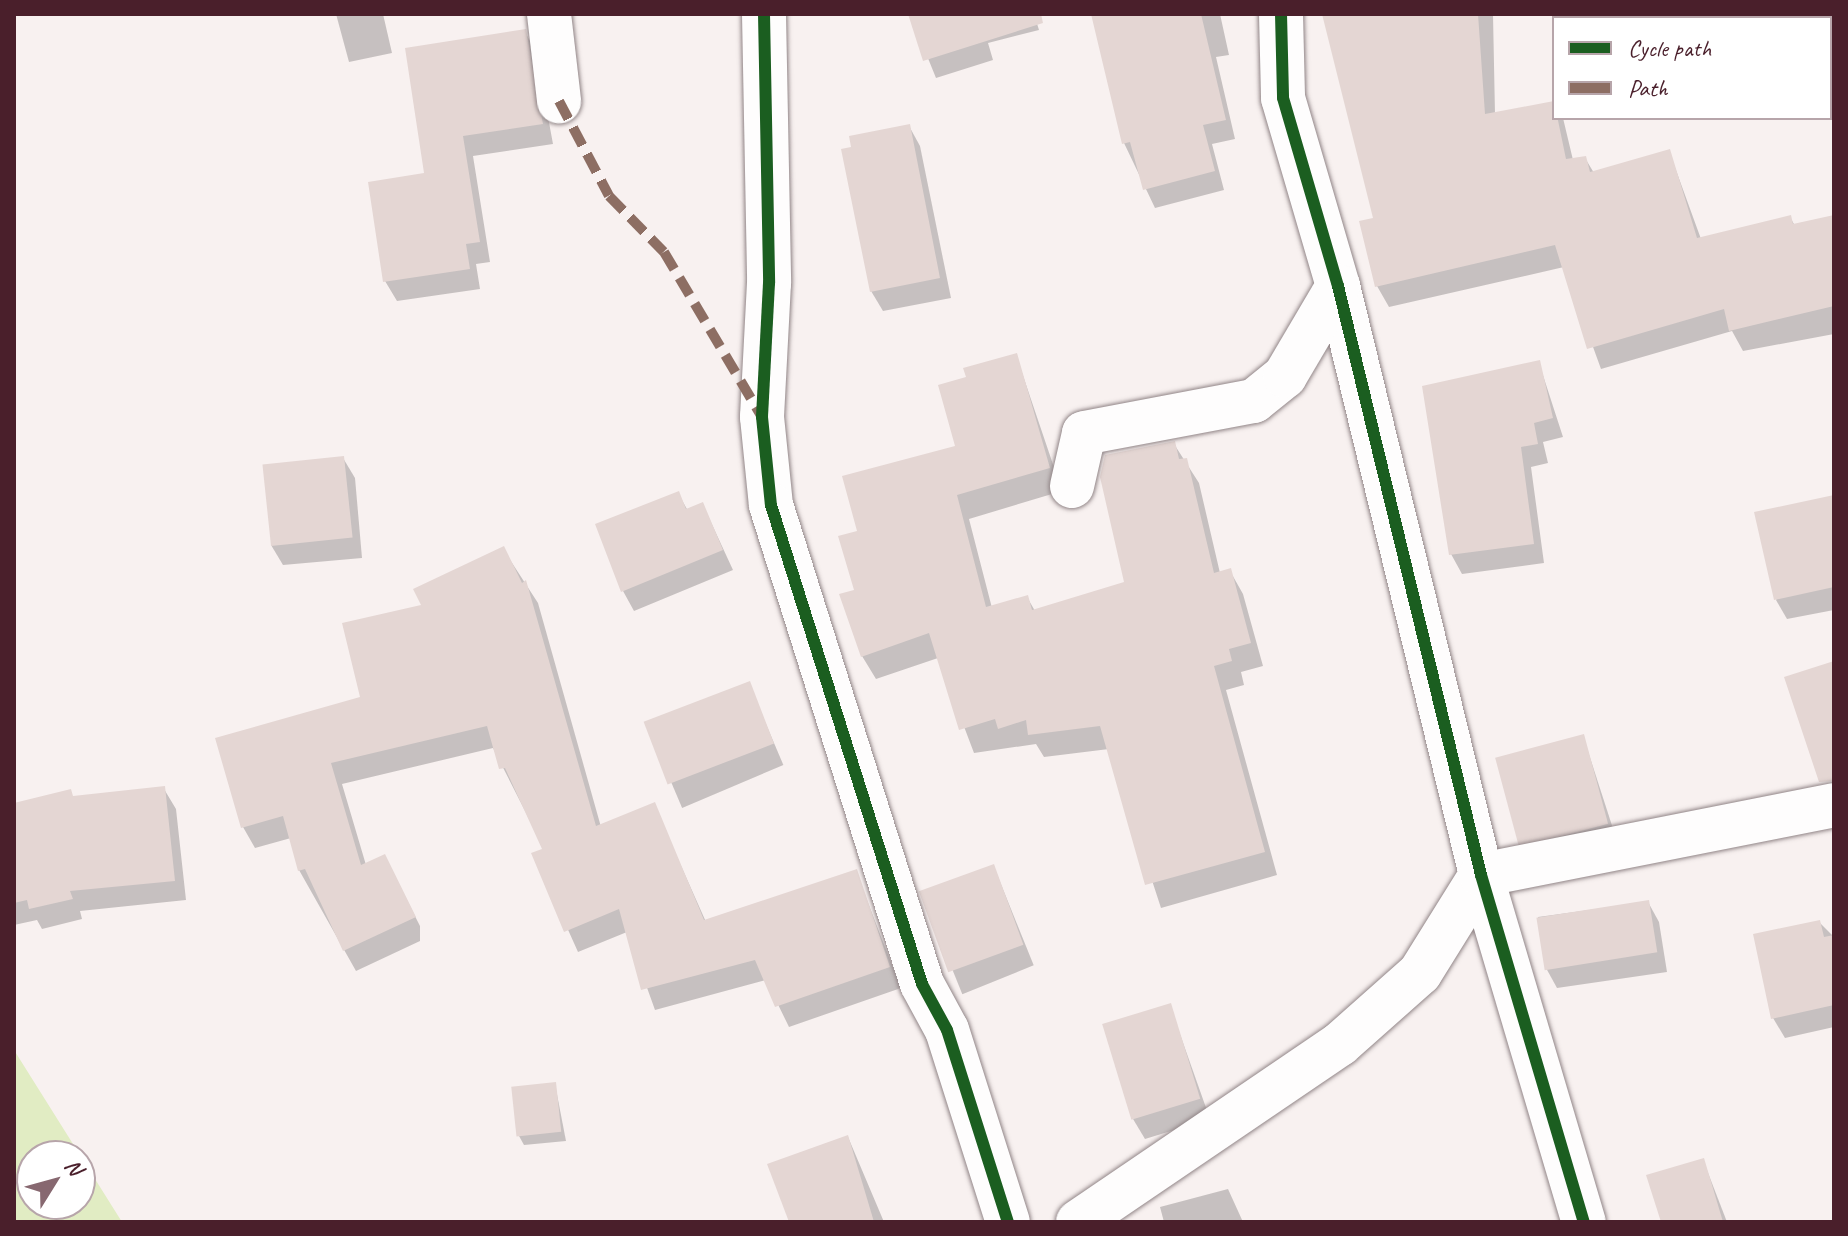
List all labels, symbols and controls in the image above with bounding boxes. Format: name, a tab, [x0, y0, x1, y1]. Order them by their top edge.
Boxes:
legend	[1552, 16, 1832, 120]
text: Cycle path	[1628, 33, 1711, 63]
text: Path	[1628, 73, 1668, 103]
north arrow	[16, 1140, 96, 1220]
text: N	[58, 1153, 89, 1181]

